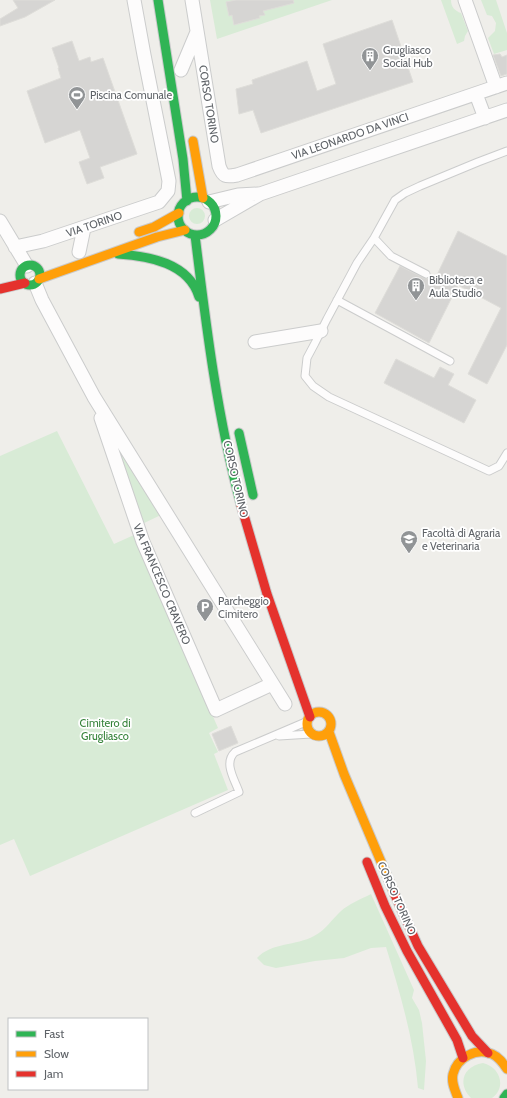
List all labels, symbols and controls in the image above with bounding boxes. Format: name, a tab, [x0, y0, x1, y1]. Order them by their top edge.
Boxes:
place label: Grugliasco Social Hub	[383, 43, 433, 70]
building icon: Grugliasco Social Hub	[360, 46, 380, 71]
street label: CORSO TORINO	[196, 64, 222, 145]
sports icon: Piscina Comunale	[67, 85, 87, 110]
place label: Piscina Comunale	[90, 88, 172, 102]
street label: VIA LEONARDO DA VINCI	[290, 109, 410, 163]
street label: VIA TORINO	[64, 208, 124, 240]
place label: Biblioteca e Aula Studio	[429, 273, 483, 300]
building icon: Biblioteca e Aula Studio	[406, 276, 426, 301]
street label: CORSO TORINO	[220, 439, 252, 519]
street label: VIA FRANCESCO CRAVERO	[130, 521, 194, 647]
place label: Facoltà di Agraria e Veterinaria	[422, 526, 501, 553]
school or university icon: Facoltà di Agraria e Veterinaria	[399, 529, 419, 554]
place label: Parcheggio Cimitero	[218, 594, 269, 621]
parking icon: Parcheggio Cimitero	[195, 597, 215, 622]
park label: Cimitero di Grugliasco	[79, 716, 131, 743]
street label: CORSO TORINO	[375, 859, 420, 937]
legend	[8, 1018, 148, 1090]
text: Fast	[44, 1026, 64, 1041]
text: Slow	[44, 1046, 69, 1061]
text: Jam	[43, 1066, 63, 1081]

